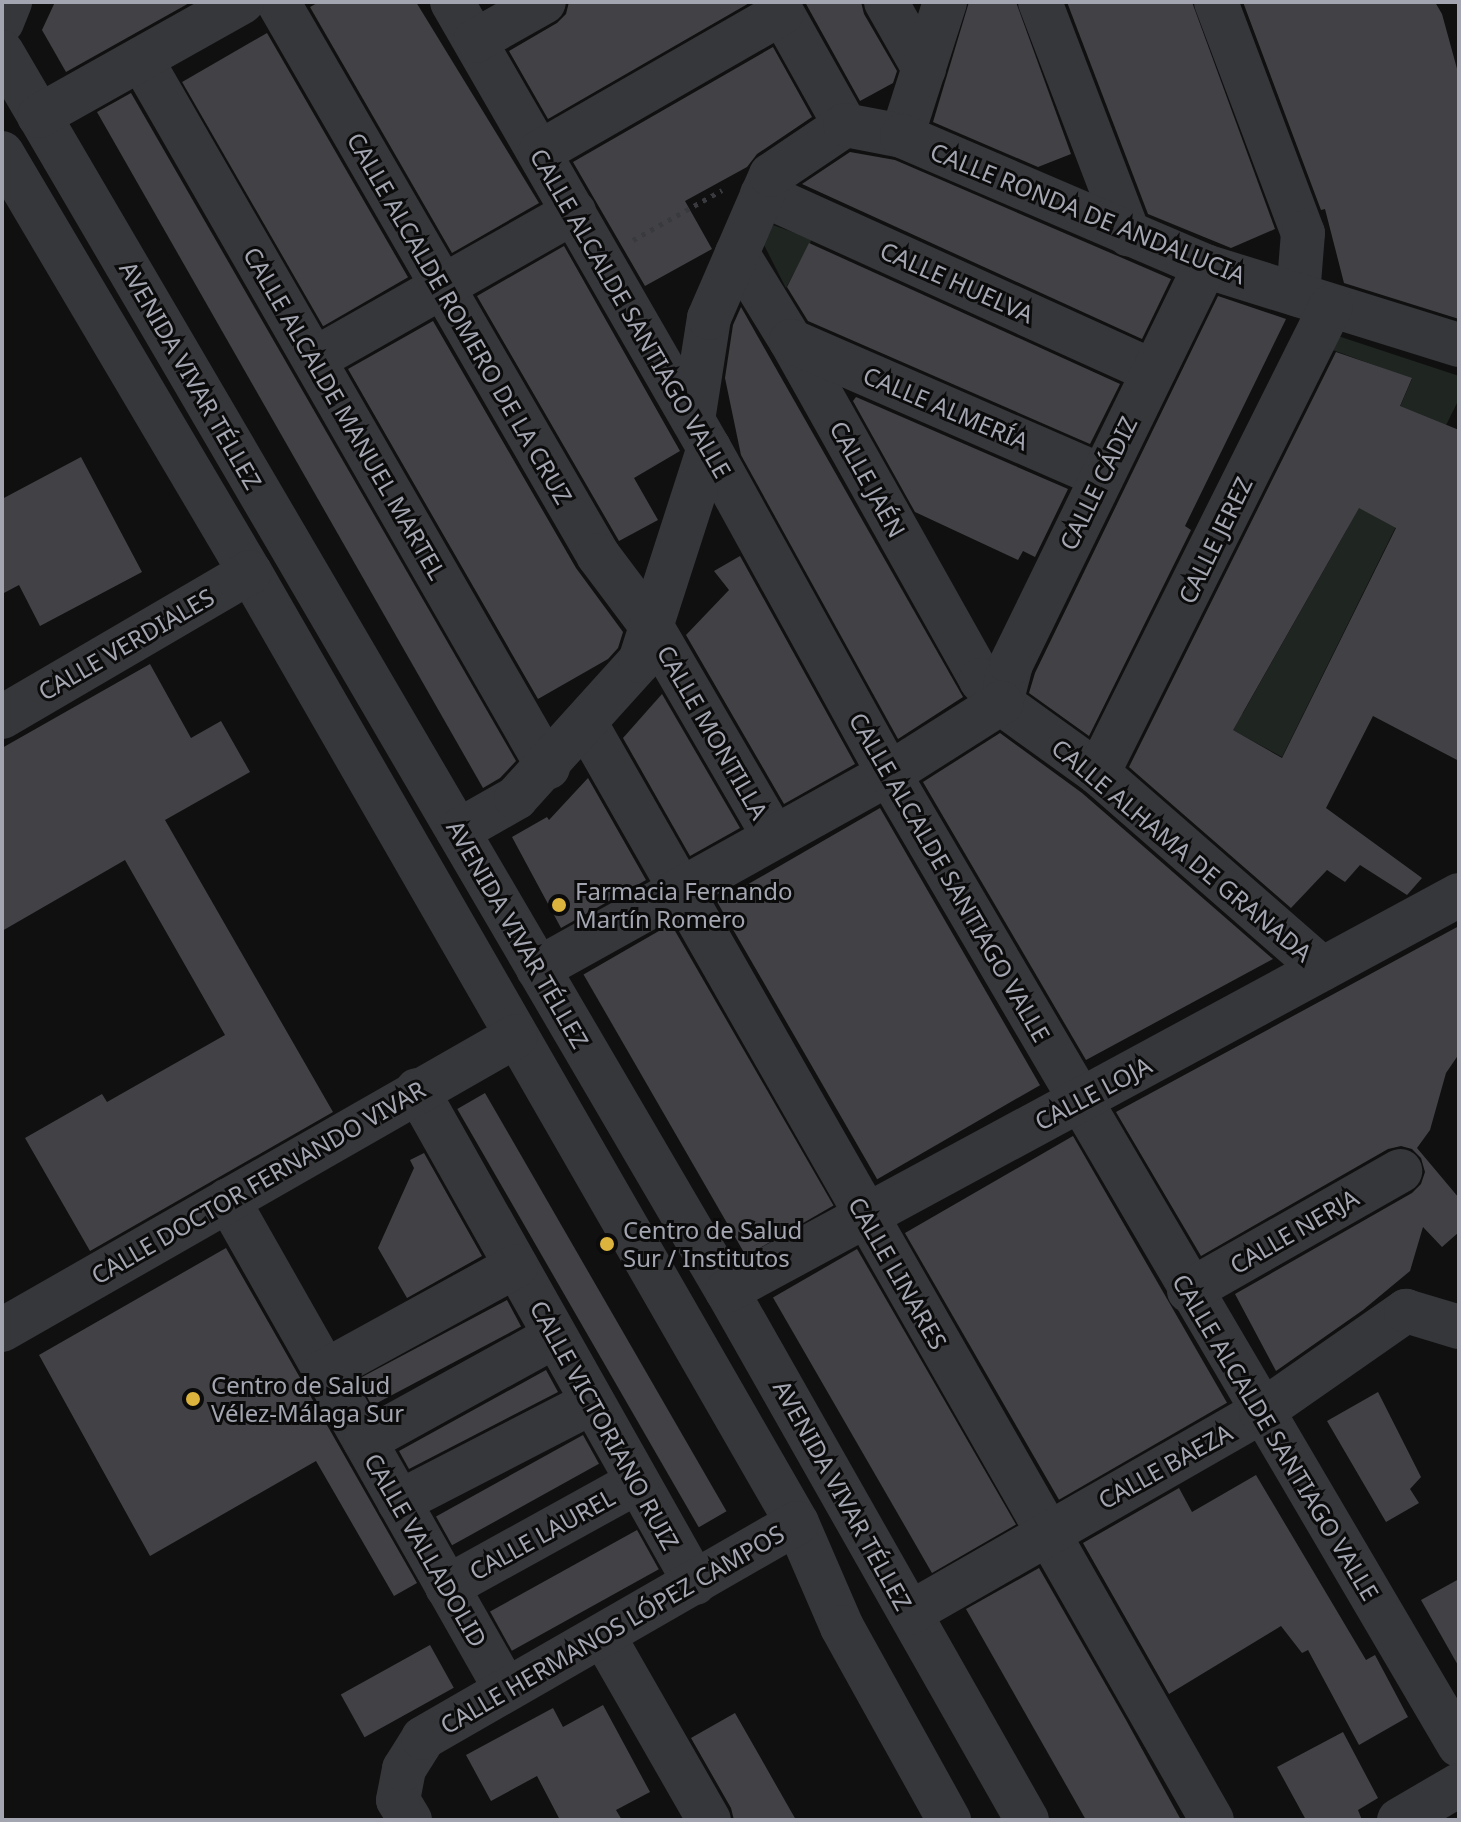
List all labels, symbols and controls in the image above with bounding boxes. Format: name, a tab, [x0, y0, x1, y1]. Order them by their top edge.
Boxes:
street label: CALLE ALCALDE ROMERO DE LA CRUZ	[341, 127, 579, 509]
street label: CALLE RONDA DE ANDALUCIA	[926, 136, 1250, 290]
street label: CALLE ALCALDE SANTIAGO VALLE	[525, 143, 737, 483]
street label: CALLE HUELVA	[876, 235, 1038, 329]
street label: CALLE ALCALDE MANUEL MARTEL	[238, 242, 452, 584]
street label: AVENIDA VIVAR TÉLLEZ	[114, 256, 268, 494]
street label: CALLE ALMERÍA	[859, 360, 1033, 456]
street label: CALLE CÁDIZ	[1053, 411, 1143, 555]
street label: CALLE JAÉN	[824, 416, 912, 542]
street label: CALLE JEREZ	[1172, 472, 1258, 608]
street label: CALLE VERDIALES	[33, 582, 219, 706]
street label: CALLE MONTILLA	[652, 640, 774, 824]
street label: CALLE ALCALDE SANTIAGO VALLE	[844, 707, 1056, 1047]
street label: CALLE ALHAMA DE GRANADA	[1046, 733, 1318, 967]
street label: AVENIDA VIVAR TÉLLEZ	[441, 815, 595, 1053]
place label: Farmacia Fernando Martín Romero	[575, 877, 792, 933]
marker: Farmacia Fernando Martín Romero	[550, 896, 568, 914]
street label: CALLE LOJA	[1030, 1050, 1156, 1136]
street label: CALLE DOCTOR FERNANDO VIVAR	[86, 1074, 430, 1290]
street label: CALLE NERJA	[1225, 1183, 1363, 1279]
street label: CALLE LINARES	[843, 1192, 953, 1354]
place label: Centro de Salud Sur / Institutos	[623, 1216, 802, 1272]
marker: Centro de Salud Sur / Institutos	[598, 1235, 616, 1253]
street label: CALLE ALCALDE SANTIAGO VALLE	[1167, 1269, 1385, 1605]
street label: CALLE VICTORIANO RUIZ	[524, 1295, 686, 1555]
place label: Centro de Salud Vélez-Málaga Sur	[211, 1371, 404, 1427]
street label: AVENIDA VIVAR TÉLLEZ	[768, 1375, 918, 1615]
marker: Centro de Salud Vélez-Málaga Sur	[182, 1388, 204, 1410]
street label: CALLE BAEZA	[1093, 1417, 1237, 1515]
street label: CALLE VALLADOLID	[359, 1448, 493, 1652]
street label: CALLE LAUREL	[464, 1482, 620, 1586]
street label: CALLE HERMANOS LÓPEZ CAMPOS	[435, 1518, 789, 1740]

